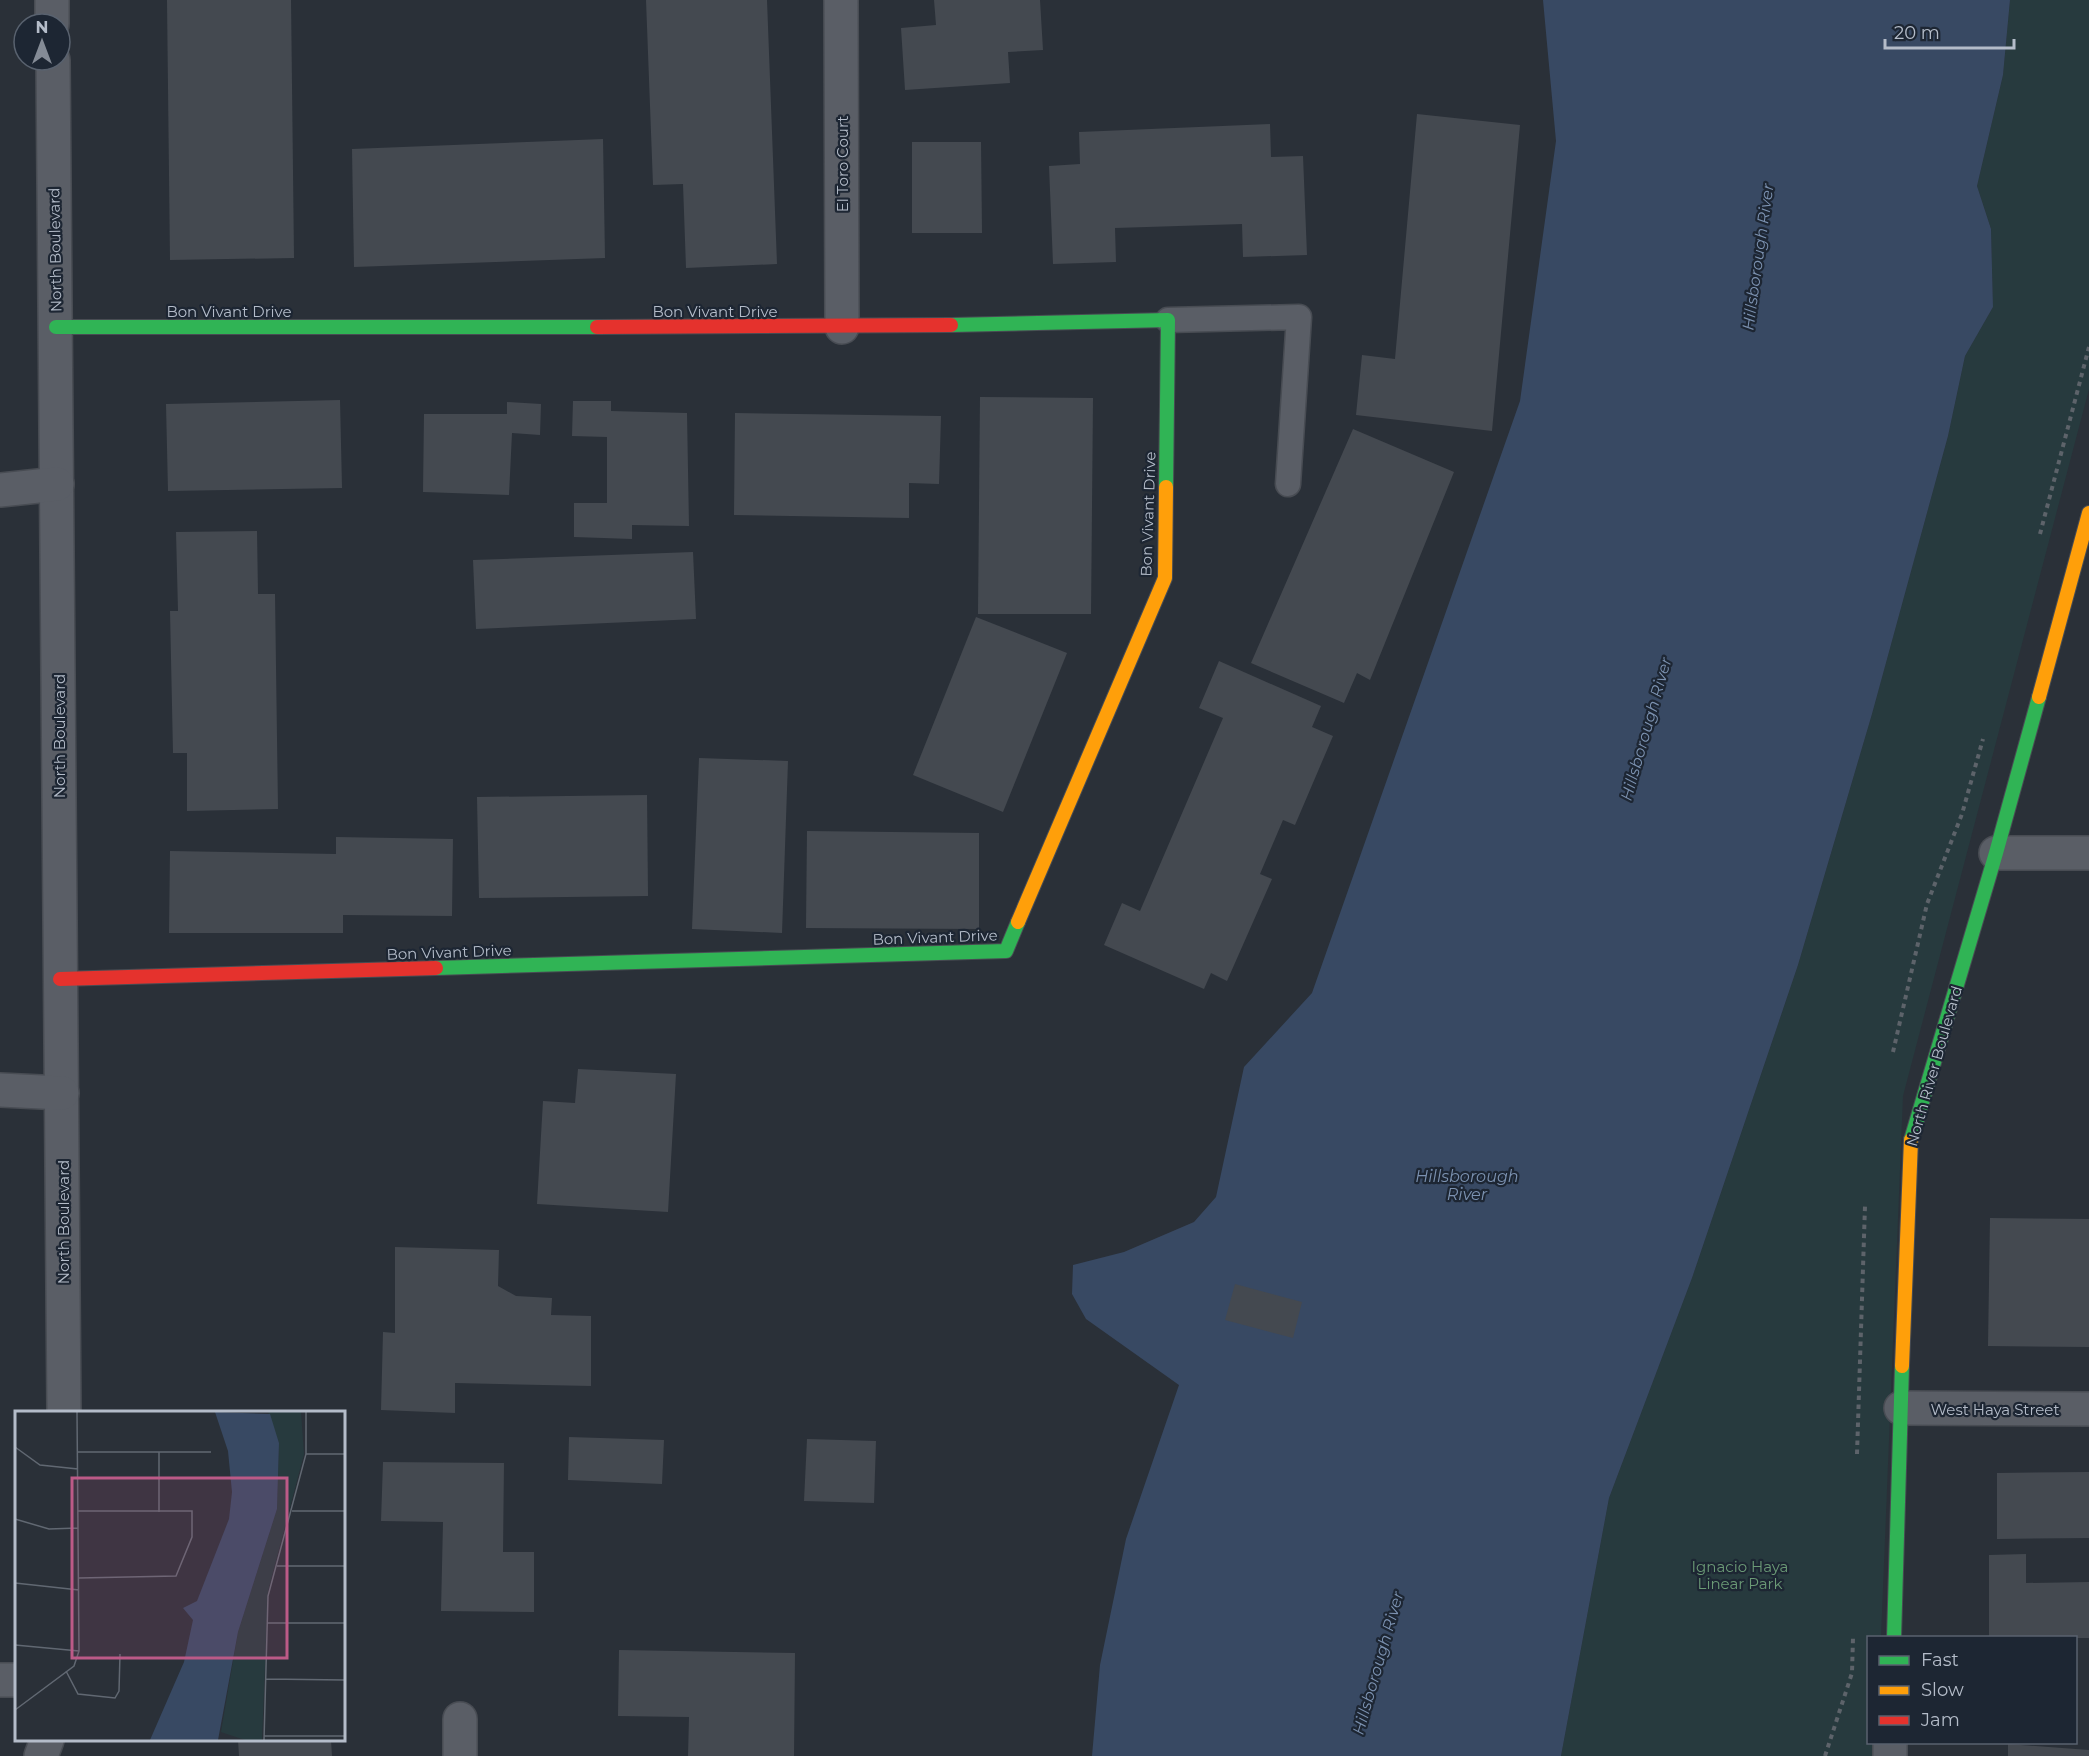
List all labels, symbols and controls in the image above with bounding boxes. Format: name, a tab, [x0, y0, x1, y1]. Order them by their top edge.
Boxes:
north arrow	[12, 12, 72, 72]
scale bar	[1885, 12, 2014, 50]
text: N	[36, 18, 48, 37]
text: 20 m	[1894, 22, 1940, 44]
street label: El Toro Court	[833, 116, 852, 212]
water label: Hillsborough River	[1738, 182, 1778, 332]
street label: North Boulevard	[44, 188, 66, 312]
street label: Bon Vivant Drive	[166, 302, 292, 321]
street label: Bon Vivant Drive	[652, 302, 778, 321]
street label: Bon Vivant Drive	[1136, 451, 1160, 577]
water label: Hillsborough River	[1616, 655, 1676, 803]
street label: North Boulevard	[50, 674, 69, 798]
street label: Bon Vivant Drive	[872, 925, 998, 949]
street label: Bon Vivant Drive	[386, 940, 512, 964]
street label: North River Boulevard	[1902, 983, 1966, 1149]
street label: North Boulevard	[54, 1160, 73, 1284]
water label: Hillsborough River	[1415, 1167, 1519, 1204]
street label: West Haya Street	[1931, 1400, 2059, 1419]
inset map	[15, 1411, 345, 1741]
park label: Ignacio Haya Linear Park	[1692, 1557, 1788, 1593]
water label: Hillsborough River	[1348, 1589, 1408, 1737]
legend	[1867, 1636, 2077, 1744]
text: Fast	[1921, 1649, 1959, 1671]
text: Slow	[1921, 1679, 1964, 1701]
text: Jam	[1920, 1709, 1960, 1731]

